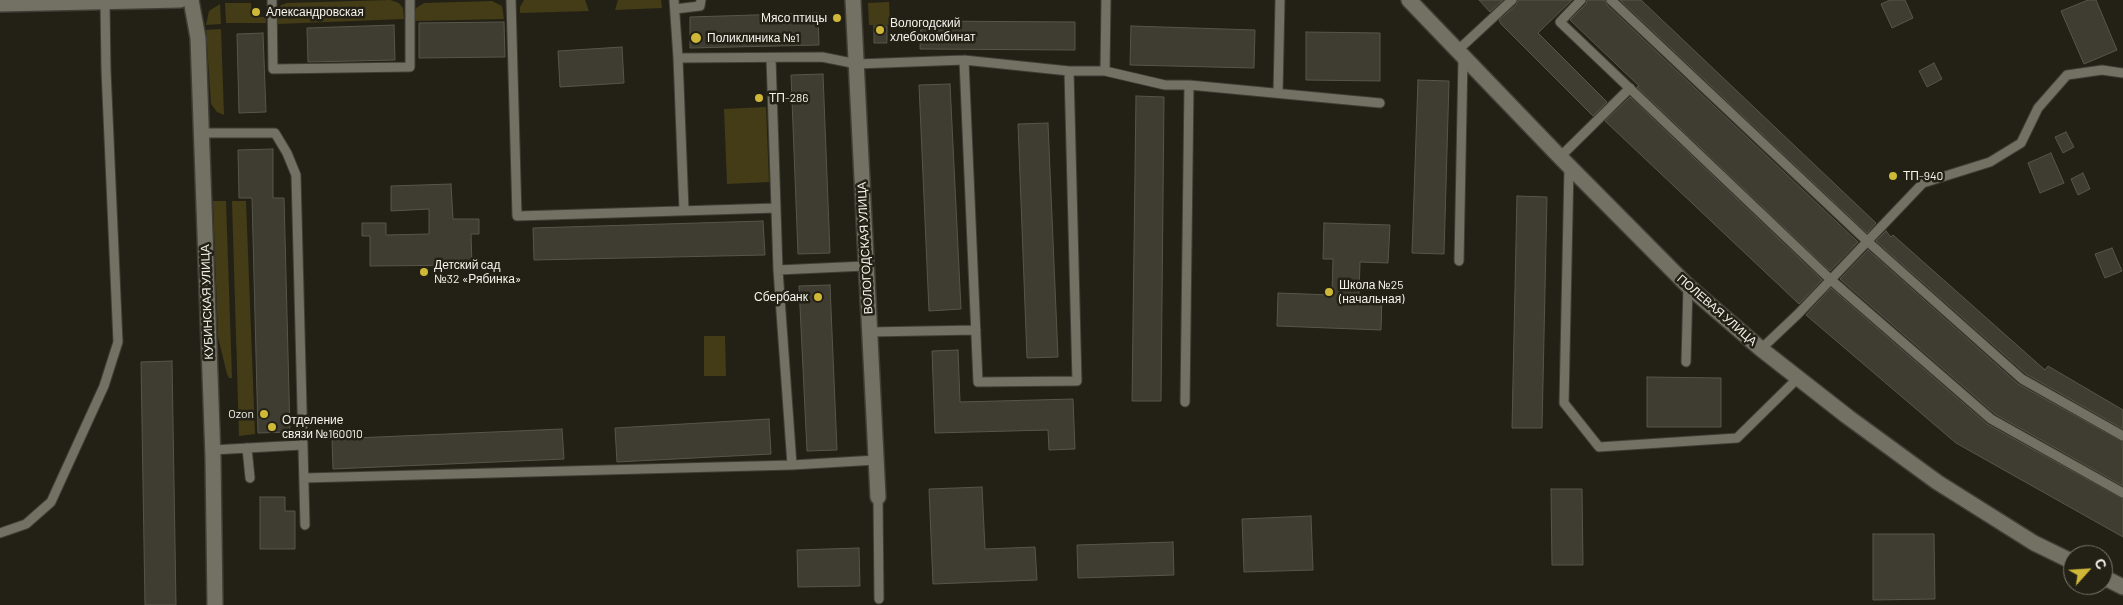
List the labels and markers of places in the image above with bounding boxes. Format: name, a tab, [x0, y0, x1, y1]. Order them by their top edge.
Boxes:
place label: Александровская	[266, 5, 364, 19]
marker: Александровская	[250, 6, 262, 18]
place label: Мясо птицы	[761, 11, 827, 25]
marker: Мясо птицы	[831, 12, 843, 24]
place label: Вологодский хлебокомбинат	[890, 16, 975, 44]
marker: Вологодский хлебокомбинат	[874, 24, 886, 36]
marker: Поликлиника №1	[689, 31, 703, 45]
place label: Поликлиника №1	[707, 31, 800, 45]
place label: ТП-286	[769, 91, 809, 105]
marker: ТП-286	[753, 92, 765, 104]
place label: ТП-940	[1903, 169, 1943, 183]
marker: ТП-940	[1887, 170, 1899, 182]
place label: Детский сад №32 «Рябинка»	[434, 258, 521, 286]
marker: Детский сад №32 «Рябинка»	[418, 266, 430, 278]
place label: Школа №25 (начальная)	[1339, 278, 1404, 306]
marker: Школа №25 (начальная)	[1323, 286, 1335, 298]
place label: Сбербанк	[754, 290, 808, 304]
marker: Сбербанк	[812, 291, 824, 303]
place label: Ozon	[228, 407, 254, 421]
marker: Ozon	[258, 408, 270, 420]
place label: Отделение связи №160010	[282, 413, 363, 441]
marker: Отделение связи №160010	[266, 421, 278, 433]

